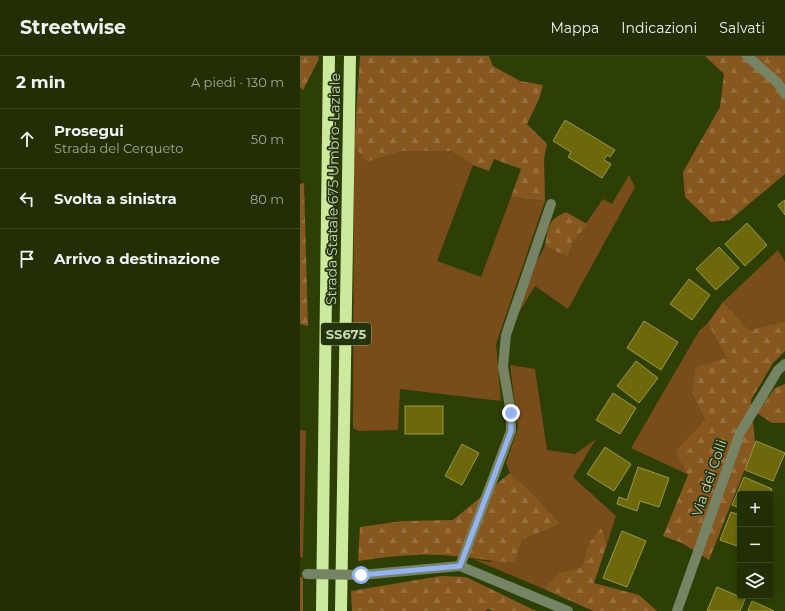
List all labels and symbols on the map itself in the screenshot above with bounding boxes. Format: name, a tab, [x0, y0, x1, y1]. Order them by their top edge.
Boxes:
street label: Strada Statale 675 Umbro-Laziale	[322, 73, 344, 305]
road number: SS675	[321, 323, 371, 345]
route end	[502, 404, 520, 422]
street label: Via dei Colli	[687, 437, 731, 519]
route start	[352, 566, 370, 584]

